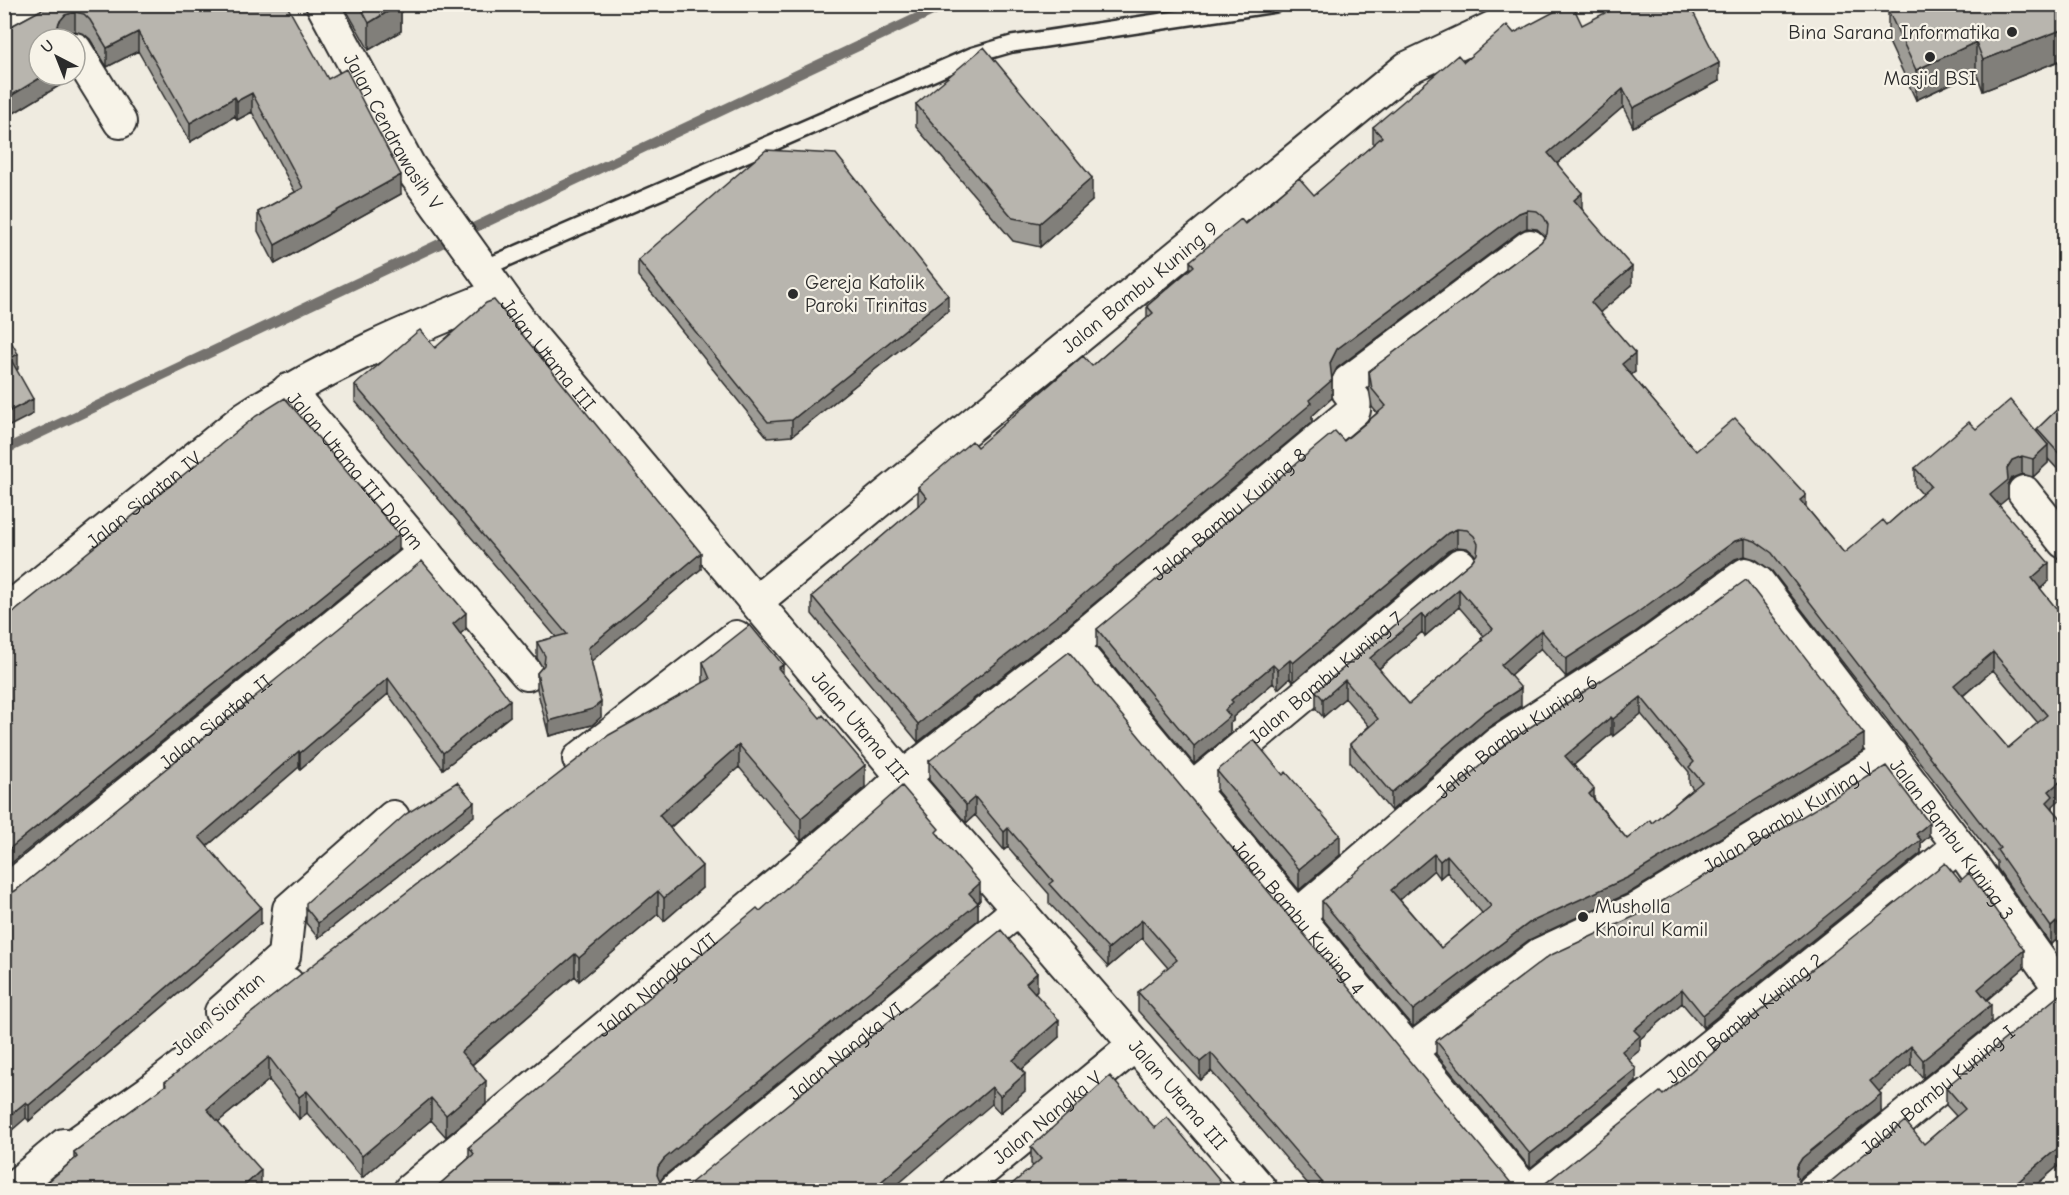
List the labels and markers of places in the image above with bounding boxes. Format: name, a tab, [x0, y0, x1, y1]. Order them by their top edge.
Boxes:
place label: Bina Sarana Informatika	[1788, 21, 2000, 44]
marker: Bina Sarana Informatika	[2005, 25, 2019, 39]
marker: Masjid BSI	[1923, 50, 1937, 64]
place label: Masjid BSI	[1883, 67, 1977, 90]
place label: Gereja Katolik Paroki Trinitas	[805, 271, 927, 317]
marker: Gereja Katolik Paroki Trinitas	[786, 287, 800, 301]
place label: Musholla Khoirul Kamil	[1595, 895, 1708, 941]
marker: Musholla Khoirul Kamil	[1576, 910, 1590, 924]

